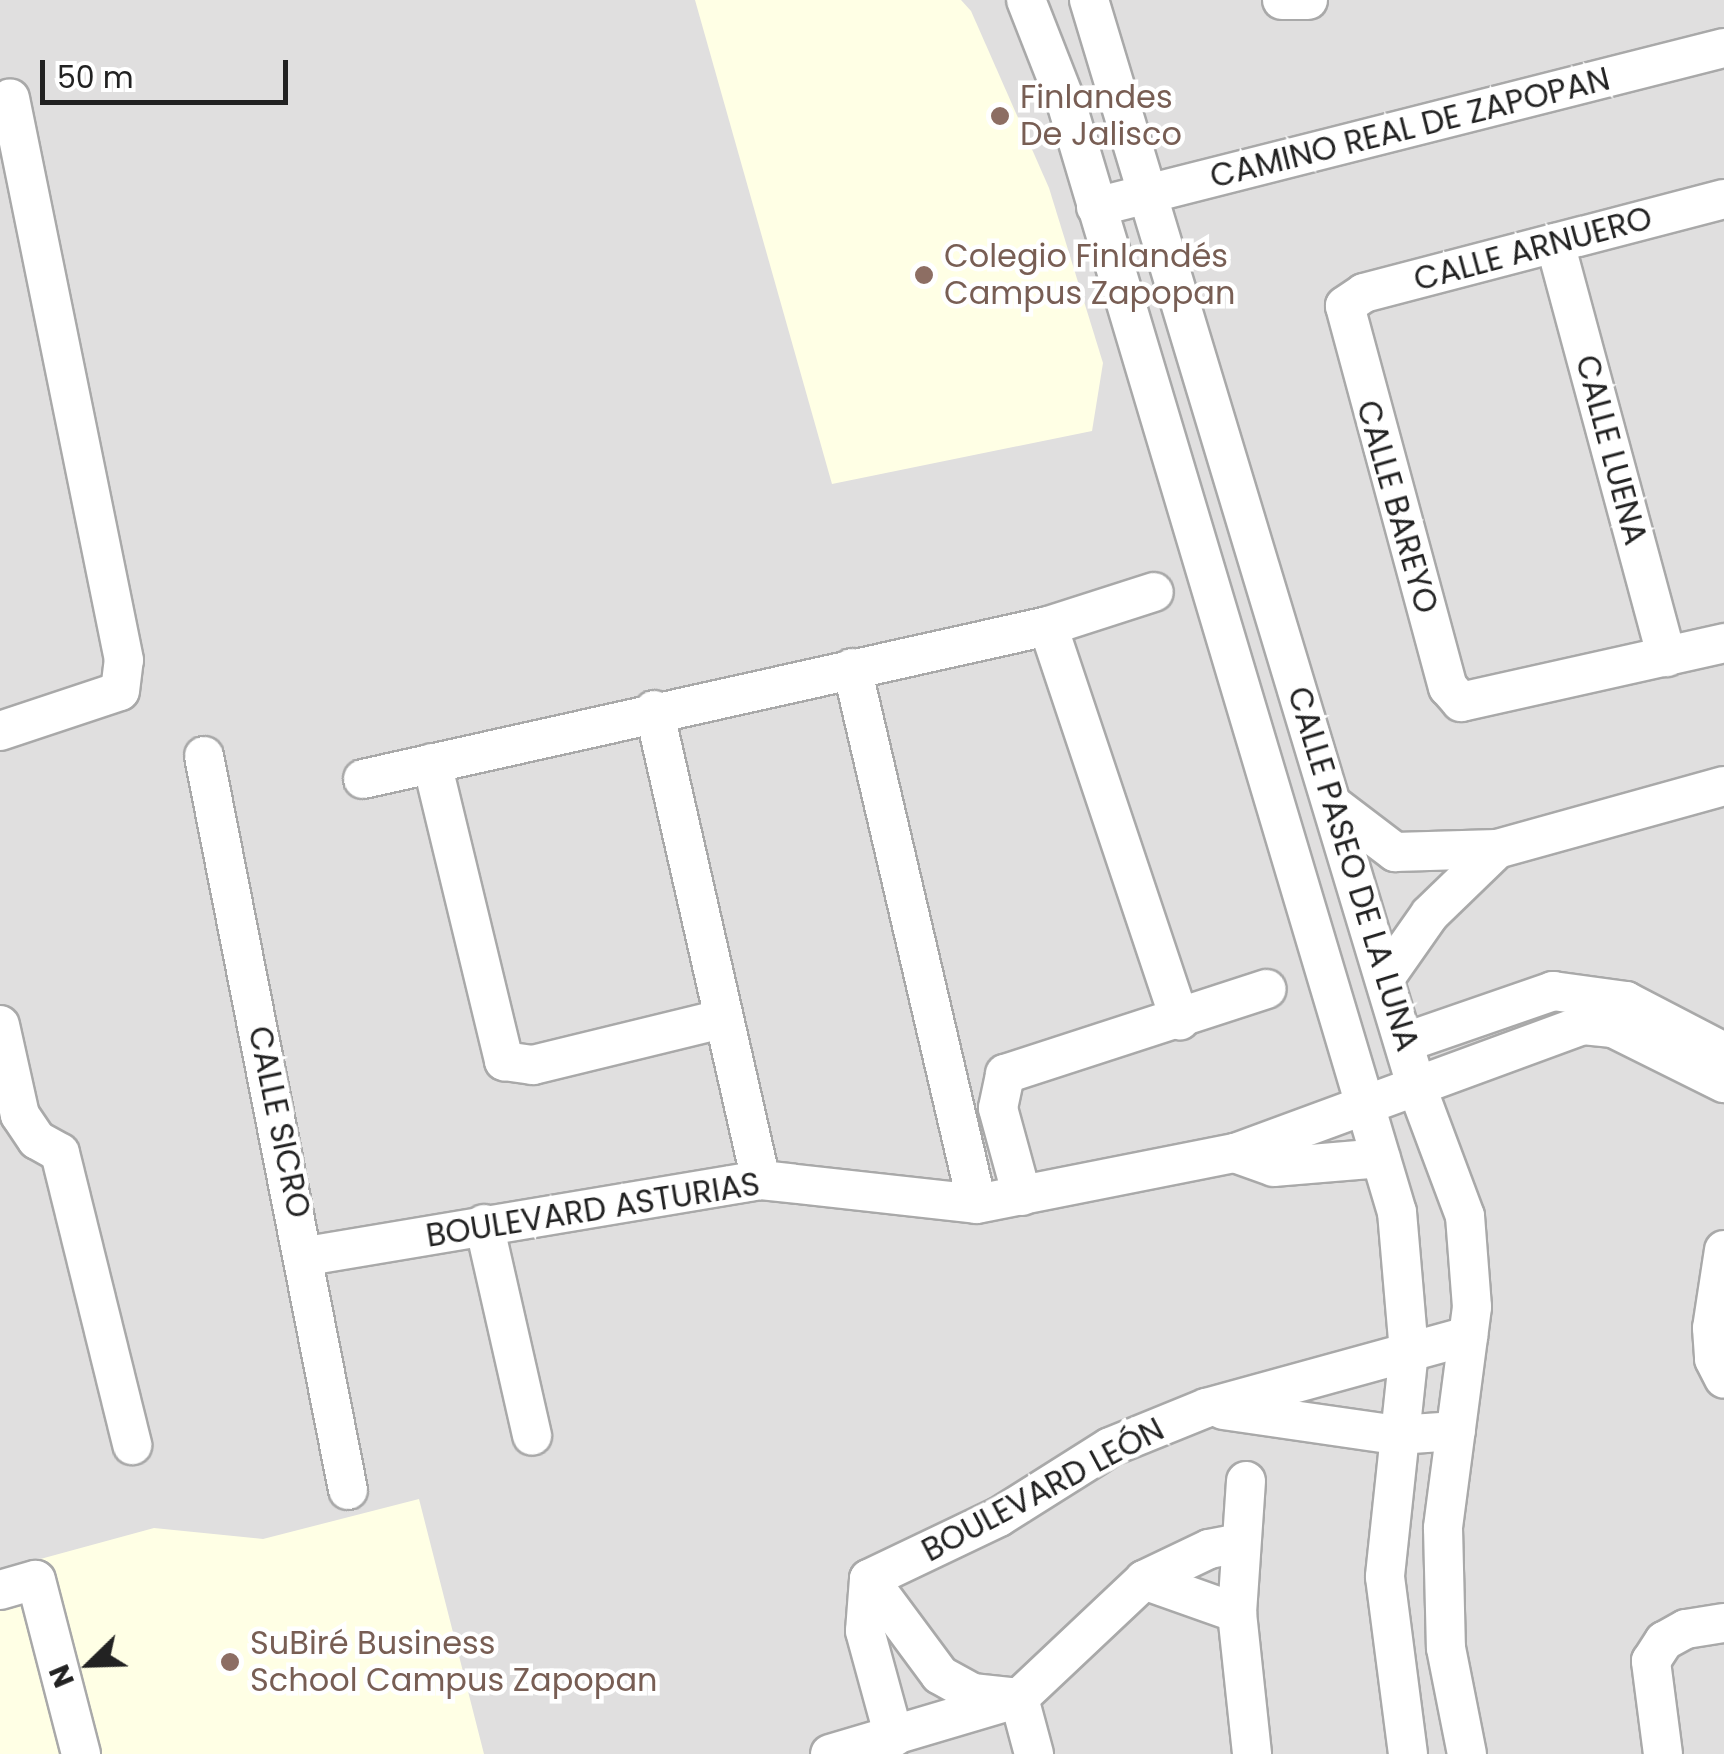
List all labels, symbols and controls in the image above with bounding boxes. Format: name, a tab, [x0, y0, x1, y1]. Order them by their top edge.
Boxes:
scale bar	[45, 40, 292, 102]
text: 50 m	[57, 56, 134, 99]
street label: CAMINO REAL DE ZAPOPAN	[1206, 60, 1614, 196]
place label: Finlandes De Jalisco	[1020, 79, 1182, 154]
marker: Finlandes De Jalisco	[989, 105, 1011, 127]
street label: CALLE ARNUERO	[1410, 199, 1656, 299]
place label: Colegio Finlandés Campus Zapopan	[944, 238, 1235, 313]
marker: Colegio Finlandés Campus Zapopan	[913, 264, 935, 286]
street label: CALLE LUENA	[1567, 351, 1655, 549]
street label: CALLE BAREYO	[1348, 396, 1446, 618]
street label: CALLE PASEO DE LA LUNA	[1279, 682, 1427, 1056]
street label: CALLE SICRO	[240, 1023, 318, 1221]
street label: BOULEVARD ASTURIAS	[423, 1165, 763, 1255]
street label: BOULEVARD LEÓN	[916, 1410, 1170, 1570]
north arrow	[40, 1614, 140, 1714]
place label: SuBiré Business School Campus Zapopan	[250, 1625, 658, 1700]
marker: SuBiré Business School Campus Zapopan	[219, 1651, 241, 1673]
text: N	[40, 1659, 84, 1693]

